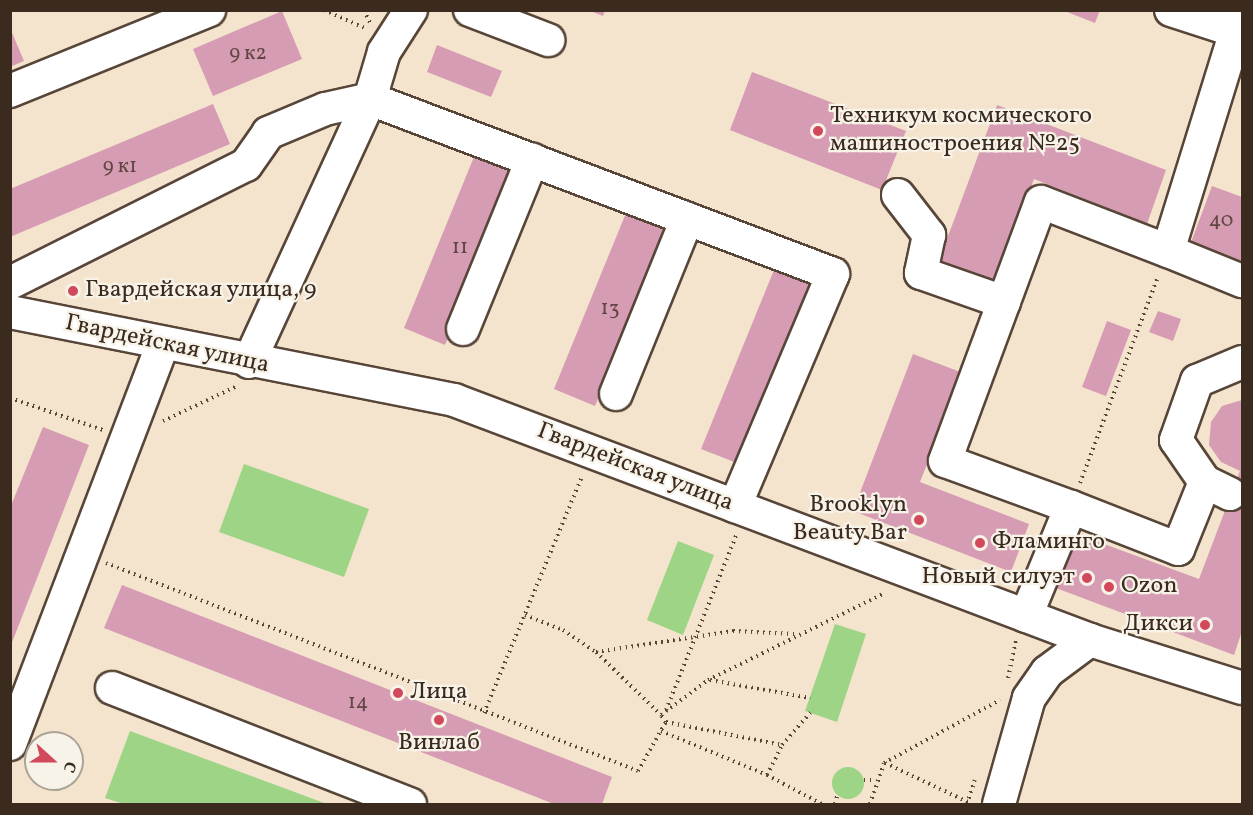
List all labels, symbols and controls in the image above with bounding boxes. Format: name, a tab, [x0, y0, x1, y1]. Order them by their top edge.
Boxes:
house number: 9 к2	[229, 41, 267, 67]
place label: Техникум космического машиностроения №25	[830, 103, 1092, 159]
marker: Техникум космического машиностроения №25	[811, 124, 825, 138]
house number: 9 к1	[103, 154, 137, 180]
house number: 40	[1209, 208, 1233, 234]
house number: 11	[452, 235, 468, 261]
place label: Гвардейская улица, 9	[85, 277, 317, 305]
marker: Гвардейская улица, 9	[66, 284, 80, 298]
house number: 13	[601, 296, 619, 322]
street label: Гвардейская улица	[62, 309, 272, 381]
street label: Гвардейская улица	[532, 417, 738, 519]
place label: Brooklyn Beauty Bar	[792, 492, 907, 548]
marker: Brooklyn Beauty Bar	[912, 513, 926, 527]
place label: Фламинго	[992, 529, 1105, 557]
marker: Фламинго	[973, 536, 987, 550]
place label: Новый силуэт	[922, 564, 1075, 592]
marker: Новый силуэт	[1080, 571, 1094, 585]
place label: Ozon	[1121, 573, 1178, 601]
marker: Ozon	[1102, 580, 1116, 594]
place label: Дикси	[1123, 611, 1193, 639]
marker: Дикси	[1198, 618, 1212, 632]
place label: Лица	[410, 679, 468, 707]
marker: Лица	[391, 686, 405, 700]
house number: 14	[348, 690, 368, 716]
marker: Винлаб	[432, 713, 446, 727]
place label: Винлаб	[398, 730, 480, 758]
north arrow	[24, 731, 84, 791]
text: С	[57, 758, 81, 775]

